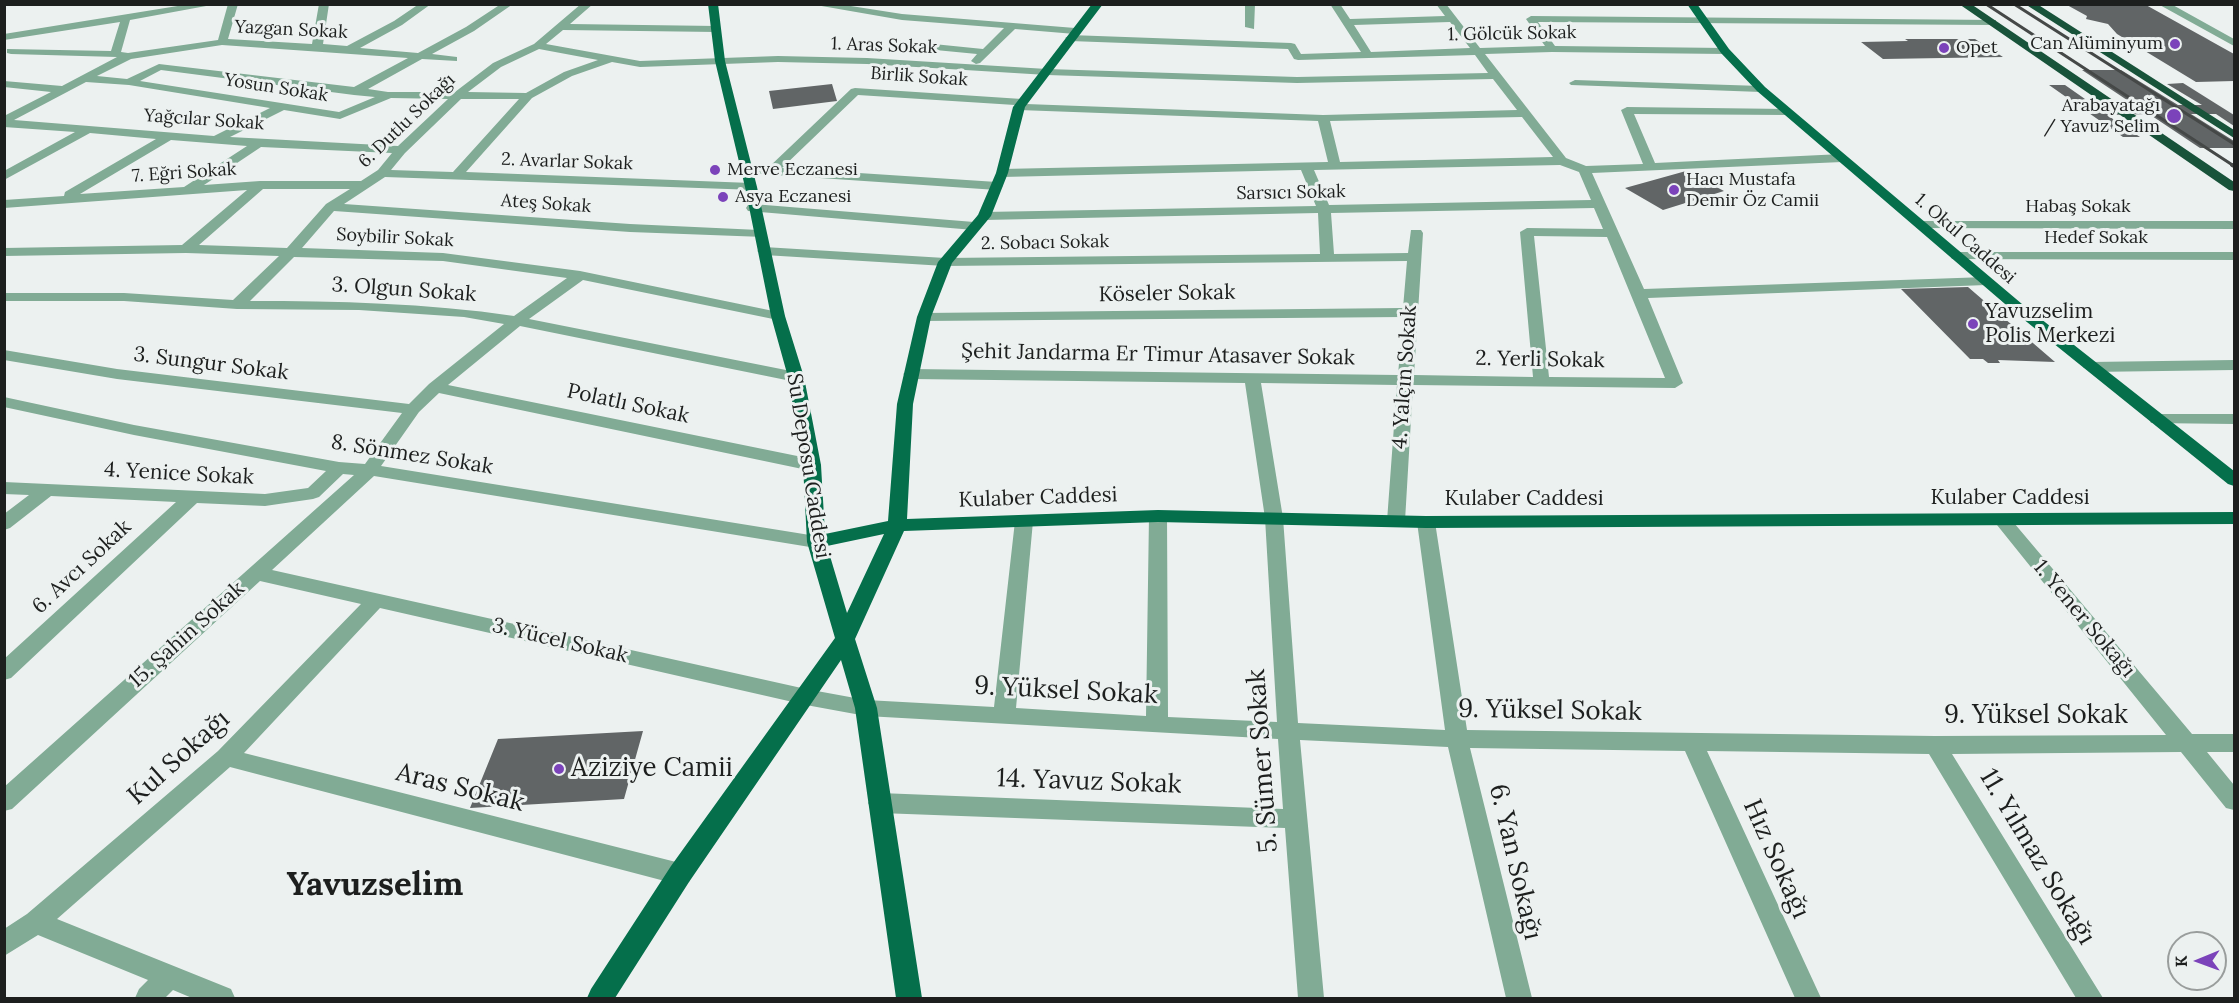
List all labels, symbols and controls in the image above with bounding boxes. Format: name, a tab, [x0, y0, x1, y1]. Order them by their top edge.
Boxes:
street label: Yazgan Sokak	[234, 16, 348, 44]
street label: 1. Gölcük Sokak	[1447, 22, 1577, 46]
street label: 1. Aras Sokak	[830, 33, 938, 59]
place label: Can Alüminyum	[2030, 33, 2163, 55]
place label: Opet	[1956, 37, 1998, 59]
marker: Can Alüminyum	[2168, 37, 2182, 51]
marker: Opet	[1937, 41, 1951, 55]
street label: Birlik Sokak	[870, 63, 968, 91]
street label: Yosun Sokak	[223, 69, 329, 107]
street label: 6. Dutlu Sokağı	[354, 69, 460, 173]
place label: Arabayatağı / Yavuz Selim	[2043, 95, 2160, 138]
street label: Yağcılar Sokak	[143, 105, 265, 135]
marker: Arabayatağı / Yavuz Selim	[2165, 107, 2183, 125]
street label: 2. Avarlar Sokak	[501, 149, 633, 175]
street label: 7. Eğri Sokak	[131, 159, 237, 187]
place label: Merve Eczanesi	[727, 159, 858, 181]
marker: Merve Eczanesi	[708, 163, 722, 177]
place label: Hacı Mustafa Demir Öz Camii	[1686, 169, 1819, 212]
street label: Sarsıcı Sokak	[1236, 181, 1346, 205]
marker: Hacı Mustafa Demir Öz Camii	[1667, 183, 1681, 197]
place label: Asya Eczanesi	[735, 186, 851, 208]
street label: 1. Okul Caddesi	[1910, 189, 2020, 289]
street label: Ateş Sokak	[500, 190, 592, 218]
marker: Asya Eczanesi	[716, 190, 730, 204]
street label: Habaş Sokak	[2025, 196, 2131, 218]
street label: Soybilir Sokak	[336, 224, 454, 252]
street label: Hedef Sokak	[2044, 227, 2148, 249]
street label: 2. Sobacı Sokak	[981, 231, 1109, 255]
street label: 3. Olgun Sokak	[331, 272, 477, 308]
street label: Köseler Sokak	[1098, 280, 1236, 308]
place label: Yavuzselim Polis Merkezi	[1985, 299, 2115, 349]
street label: 4. Yalçın Sokak	[1387, 304, 1423, 450]
marker: Yavuzselim Polis Merkezi	[1966, 317, 1980, 331]
street label: Şehit Jandarma Er Timur Atasaver Sokak	[961, 339, 1355, 371]
street label: 3. Sungur Sokak	[132, 342, 290, 386]
street label: 2. Yerli Sokak	[1475, 346, 1605, 374]
street label: Su Deposu Caddesi	[781, 372, 835, 560]
street label: Polatlı Sokak	[565, 379, 691, 429]
street label: 8. Sönmez Sokak	[329, 430, 495, 480]
street label: 4. Yenice Sokak	[103, 457, 255, 491]
street label: Kulaber Caddesi	[958, 483, 1118, 513]
street label: Kulaber Caddesi	[1930, 485, 2090, 511]
street label: Kulaber Caddesi	[1444, 486, 1604, 512]
street label: 6. Avcı Sokak	[27, 515, 137, 619]
street label: 1. Yener Sokağı	[2028, 555, 2140, 683]
street label: 15. Şahin Sokak	[124, 577, 250, 693]
street label: 3. Yücel Sokak	[490, 613, 630, 669]
street label: 5. Sümer Sokak	[1241, 668, 1285, 854]
street label: 9. Yüksel Sokak	[973, 671, 1159, 711]
street label: 9. Yüksel Sokak	[1458, 694, 1642, 728]
street label: 9. Yüksel Sokak	[1944, 700, 2128, 732]
street label: Kul Sokağı	[122, 704, 236, 812]
place label: Aziziye Camii	[571, 753, 733, 785]
street label: Aras Sokak	[393, 757, 527, 819]
marker: Aziziye Camii	[552, 762, 566, 776]
street label: 14. Yavuz Sokak	[996, 763, 1182, 801]
street label: 11. Yılmaz Sokağı	[1972, 764, 2102, 950]
street label: 6. Yan Sokağı	[1482, 781, 1548, 943]
street label: Hız Sokağı	[1736, 795, 1816, 923]
district label: Yavuzselim	[287, 866, 463, 906]
north arrow	[2167, 931, 2227, 991]
text: K	[2171, 955, 2191, 967]

